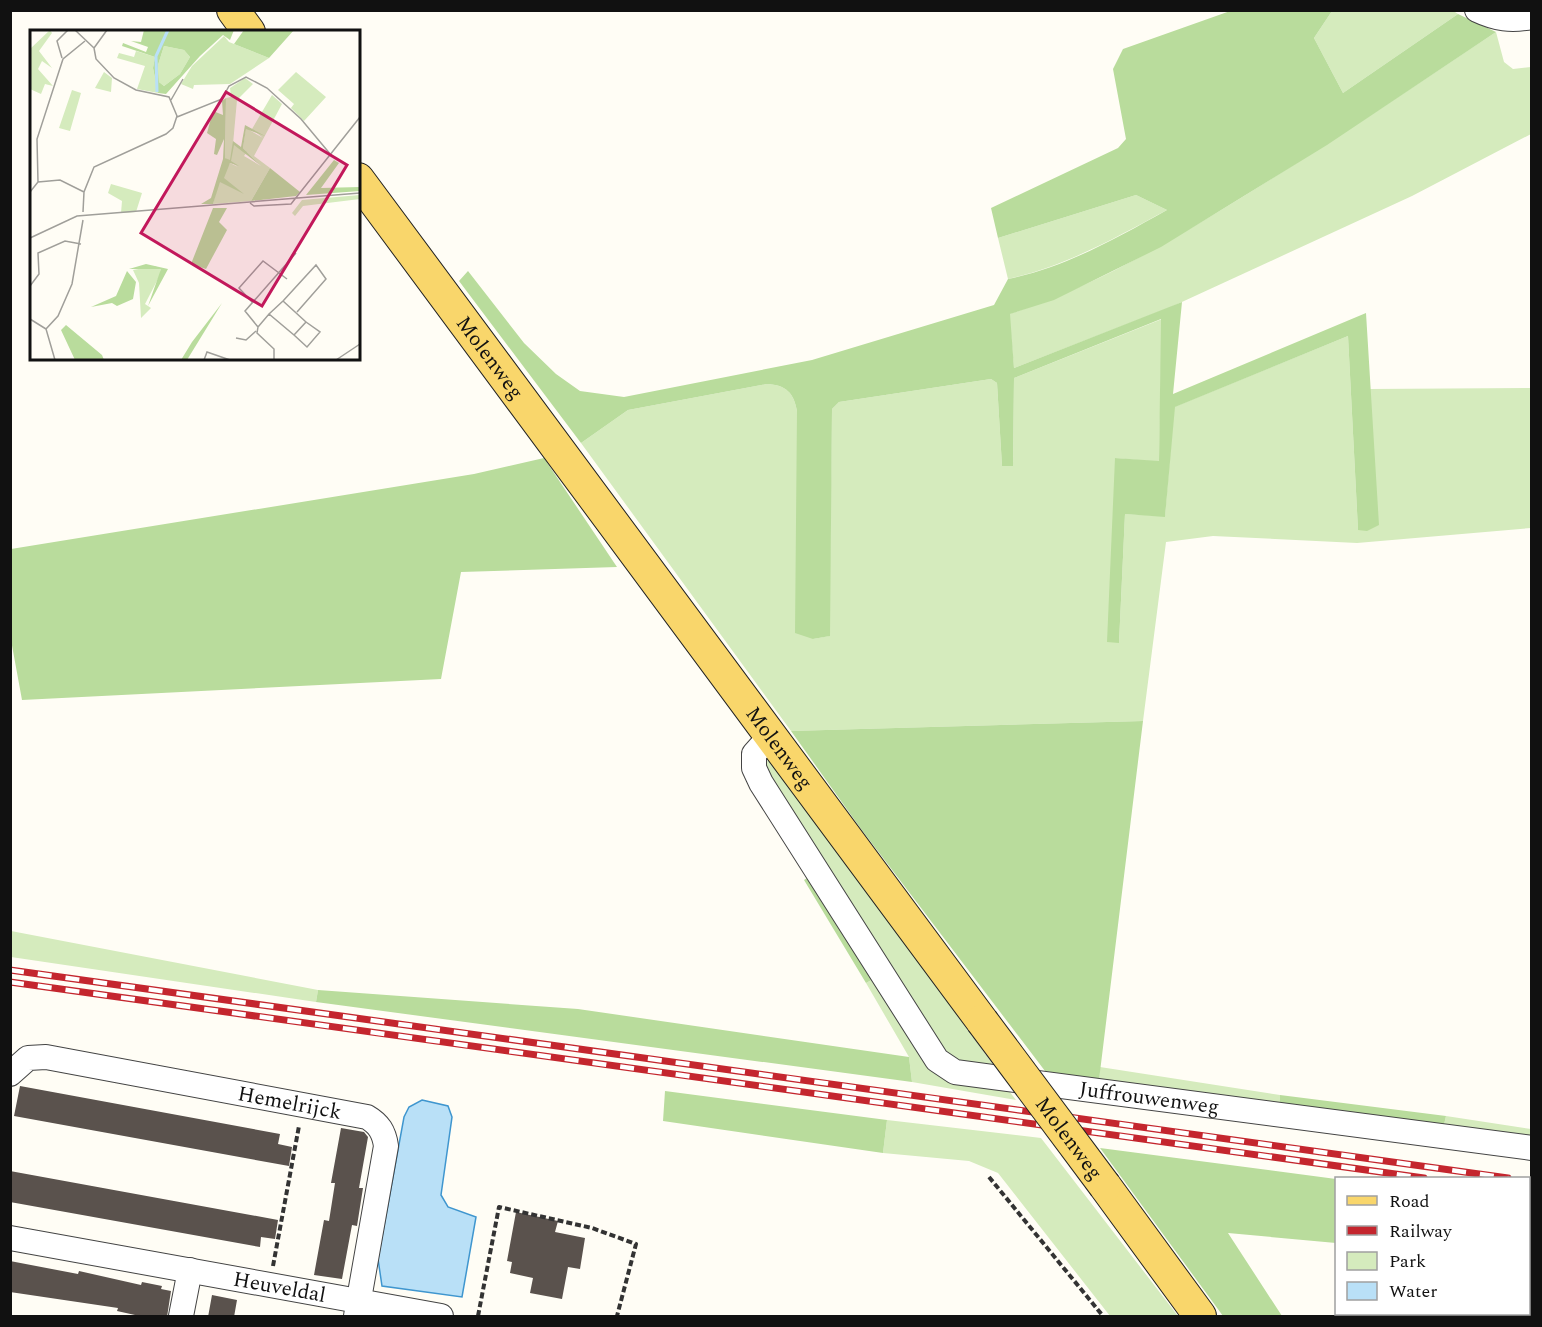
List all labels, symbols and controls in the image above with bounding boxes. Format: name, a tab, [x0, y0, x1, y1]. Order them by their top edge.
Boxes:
inset map	[30, 30, 360, 360]
street label: Molenweg	[448, 309, 531, 407]
street label: Molenweg	[737, 700, 821, 797]
street label: Juffrouwenweg	[1077, 1074, 1221, 1124]
street label: Hemelrijck	[235, 1078, 344, 1129]
street label: Molenweg	[1027, 1090, 1110, 1187]
legend	[1335, 1177, 1530, 1315]
text: Road	[1389, 1188, 1430, 1215]
text: Railway	[1389, 1218, 1453, 1245]
text: Park	[1389, 1248, 1426, 1275]
street label: Heuveldal	[231, 1264, 328, 1312]
text: Water	[1389, 1278, 1437, 1305]

